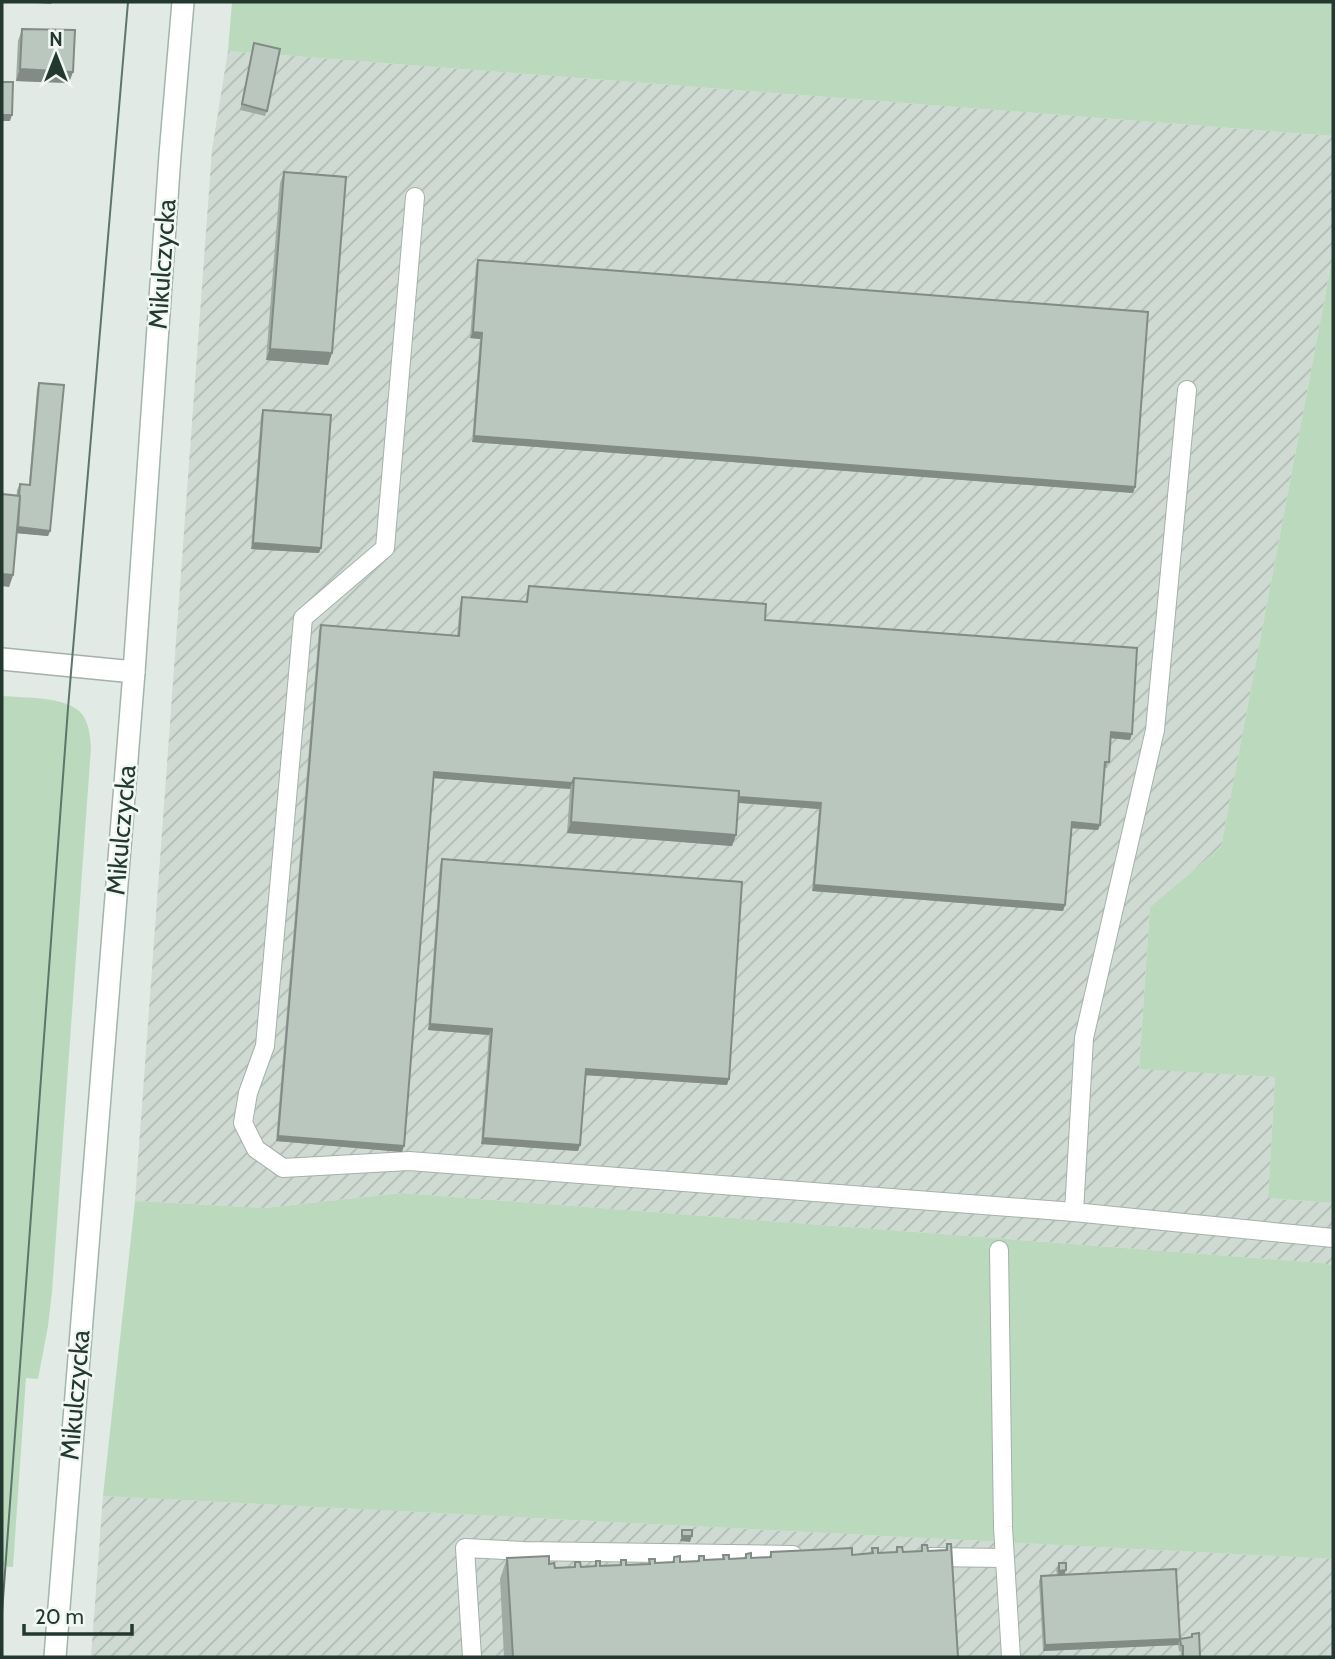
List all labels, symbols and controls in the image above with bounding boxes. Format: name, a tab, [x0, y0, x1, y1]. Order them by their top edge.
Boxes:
north arrow	[21, 21, 91, 91]
text: N	[49, 28, 63, 51]
street label: Mikulczycka	[141, 197, 183, 330]
street label: Mikulczycka	[99, 763, 143, 896]
street label: Mikulczycka	[53, 1328, 97, 1461]
scale bar	[24, 1592, 133, 1636]
text: 20 m	[35, 1604, 84, 1629]

